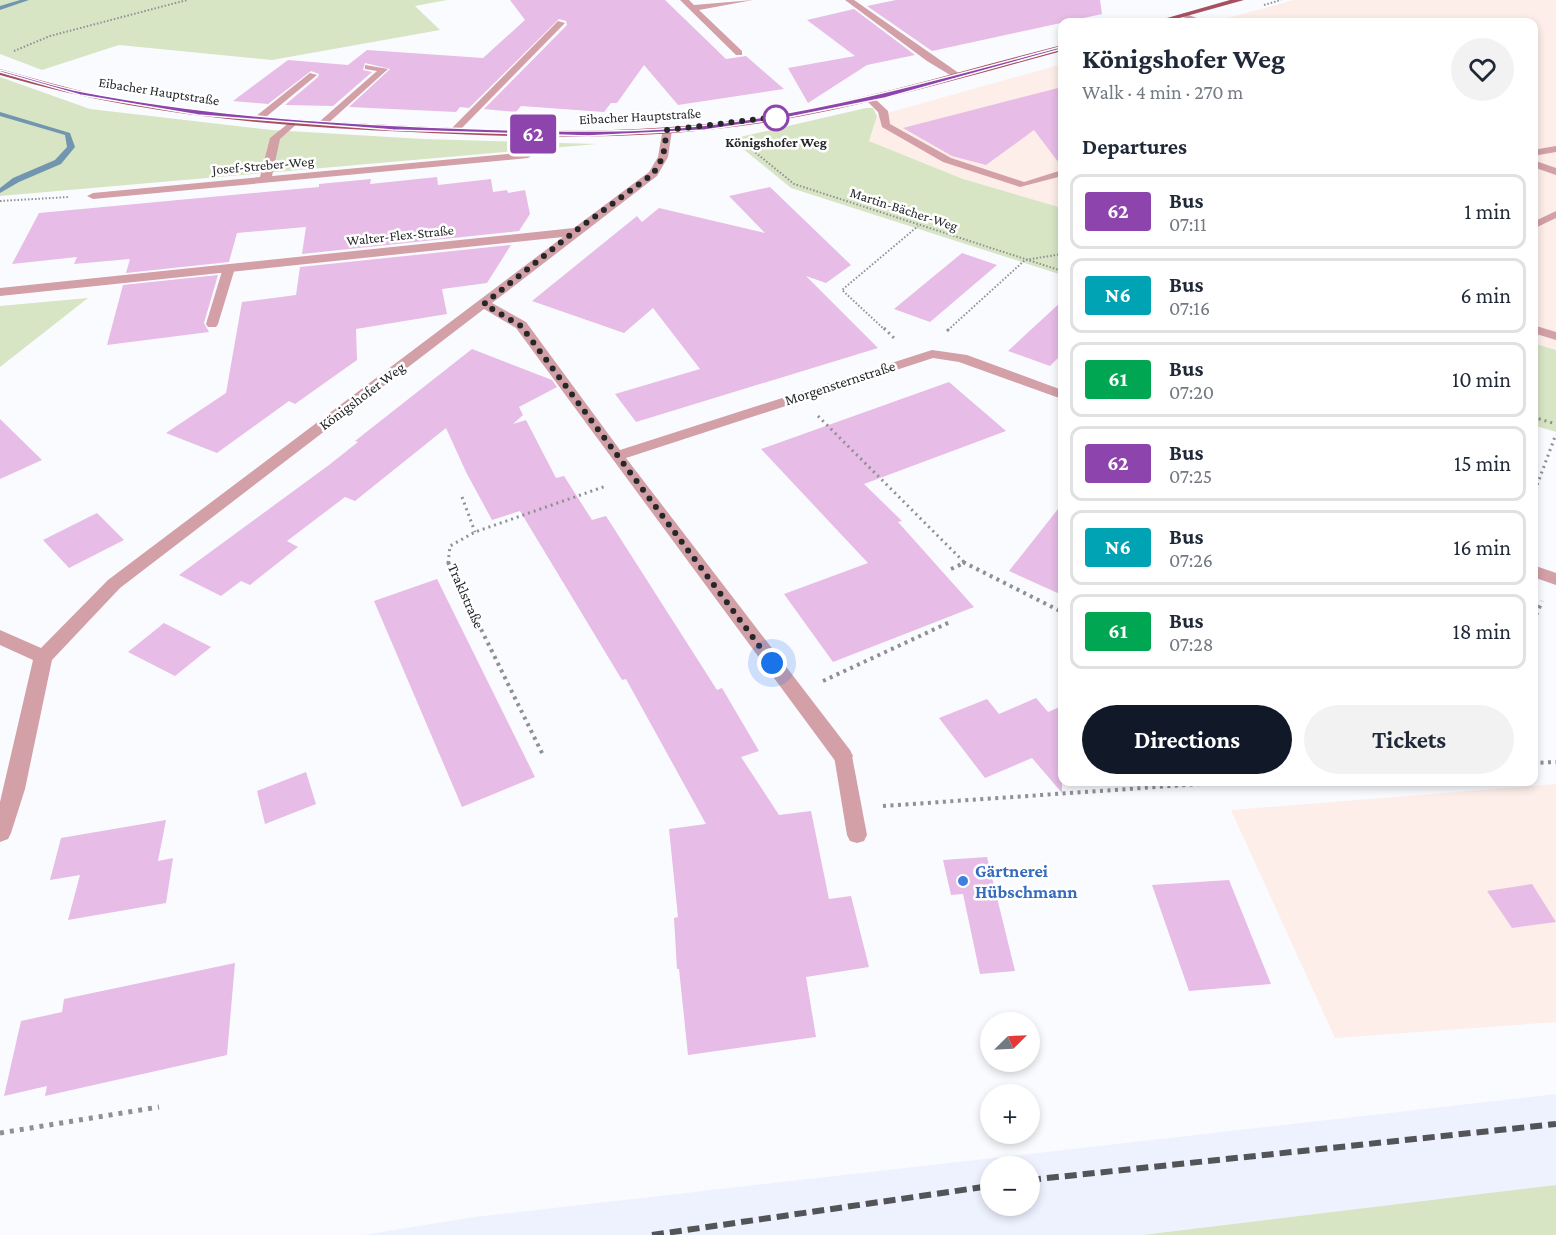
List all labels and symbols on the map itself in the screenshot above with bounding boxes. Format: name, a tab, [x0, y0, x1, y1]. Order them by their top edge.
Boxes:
street label: Eibacher Hauptstraße	[97, 74, 221, 108]
street label: Eibacher Hauptstraße	[579, 105, 701, 127]
marker: Königshofer Weg	[763, 105, 789, 131]
line badge: 62	[506, 114, 560, 154]
place label: Königshofer Weg	[725, 134, 827, 150]
street label: Josef-Streber-Weg	[209, 153, 315, 178]
street label: Martin-Bächer-Weg	[848, 184, 960, 234]
street label: Walter-Flex-Straße	[346, 221, 454, 249]
street label: Morgensternstraße	[783, 357, 898, 409]
street label: Königshofer Weg	[316, 359, 408, 434]
street label: Traklstraße	[445, 561, 488, 631]
your location	[757, 648, 787, 678]
place label: Gärtnerei Hübschmann	[975, 861, 1078, 902]
marker: Gärtnerei Hübschmann	[956, 874, 970, 888]
north arrow	[980, 1012, 1040, 1072]

